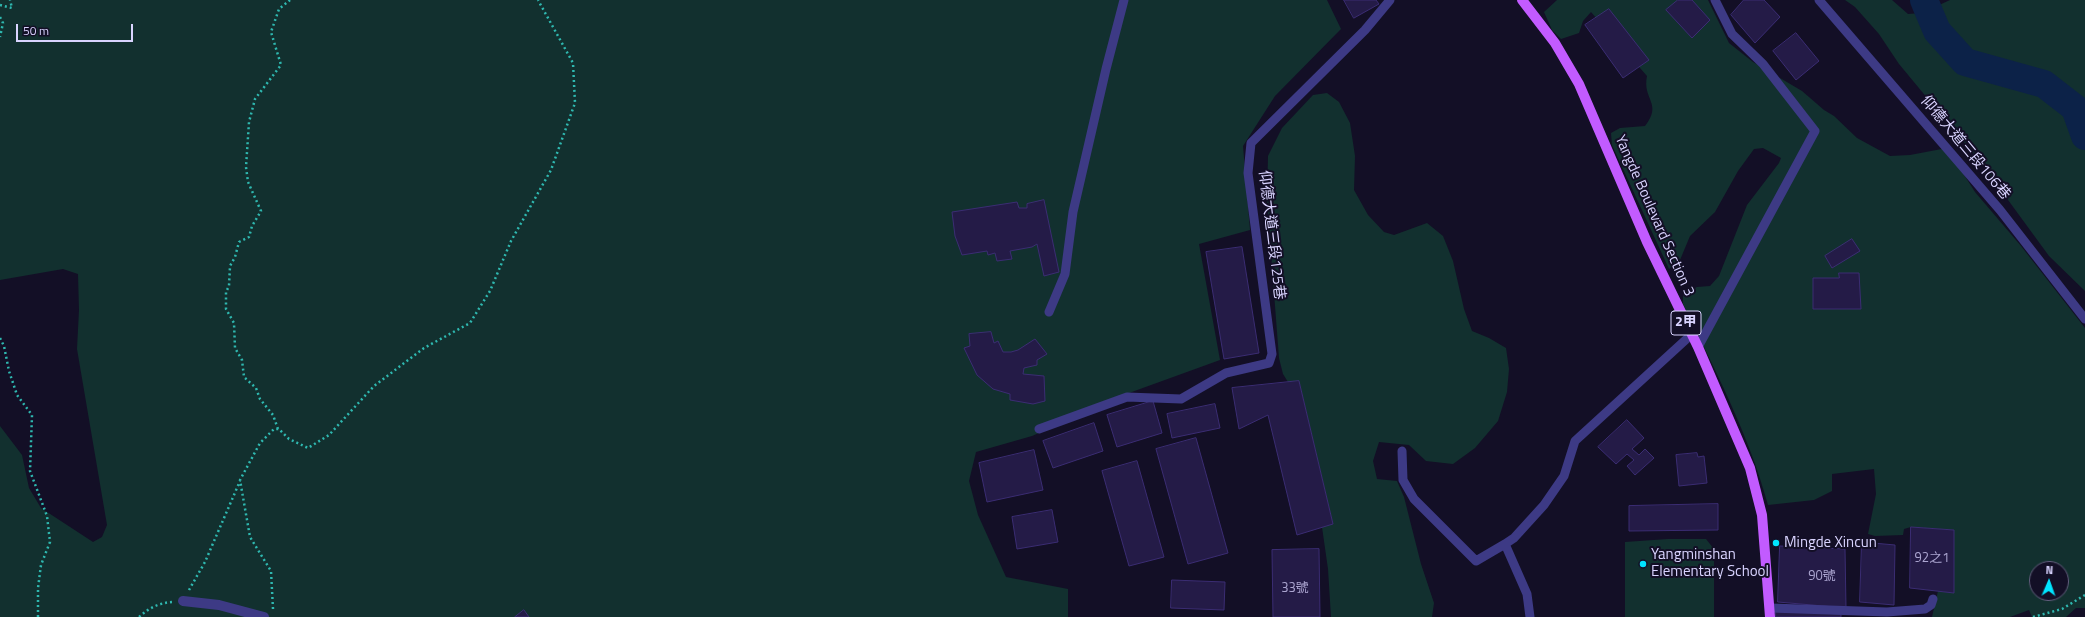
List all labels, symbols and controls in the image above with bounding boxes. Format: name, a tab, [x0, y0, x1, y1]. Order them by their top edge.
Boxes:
scale bar	[18, 16, 135, 42]
text: 50 m	[23, 21, 49, 40]
street label: 仰德大道三段106巷	[1916, 92, 2014, 204]
street label: Yangde Boulevard Section 3	[1610, 133, 1698, 299]
street label: 仰德大道三段125巷	[1254, 169, 1288, 301]
road number: 2甲	[1671, 311, 1701, 335]
place label: Mingde Xincun	[1784, 534, 1877, 552]
marker: Mingde Xincun	[1771, 538, 1781, 548]
place label: Yangminshan Elementary School	[1651, 546, 1769, 581]
house number: 92之1	[1915, 551, 1949, 567]
marker: Yangminshan Elementary School	[1638, 559, 1648, 569]
north arrow	[2029, 561, 2069, 601]
text: N	[2045, 562, 2053, 578]
house number: 90號	[1808, 569, 1836, 585]
house number: 33號	[1281, 581, 1309, 597]

